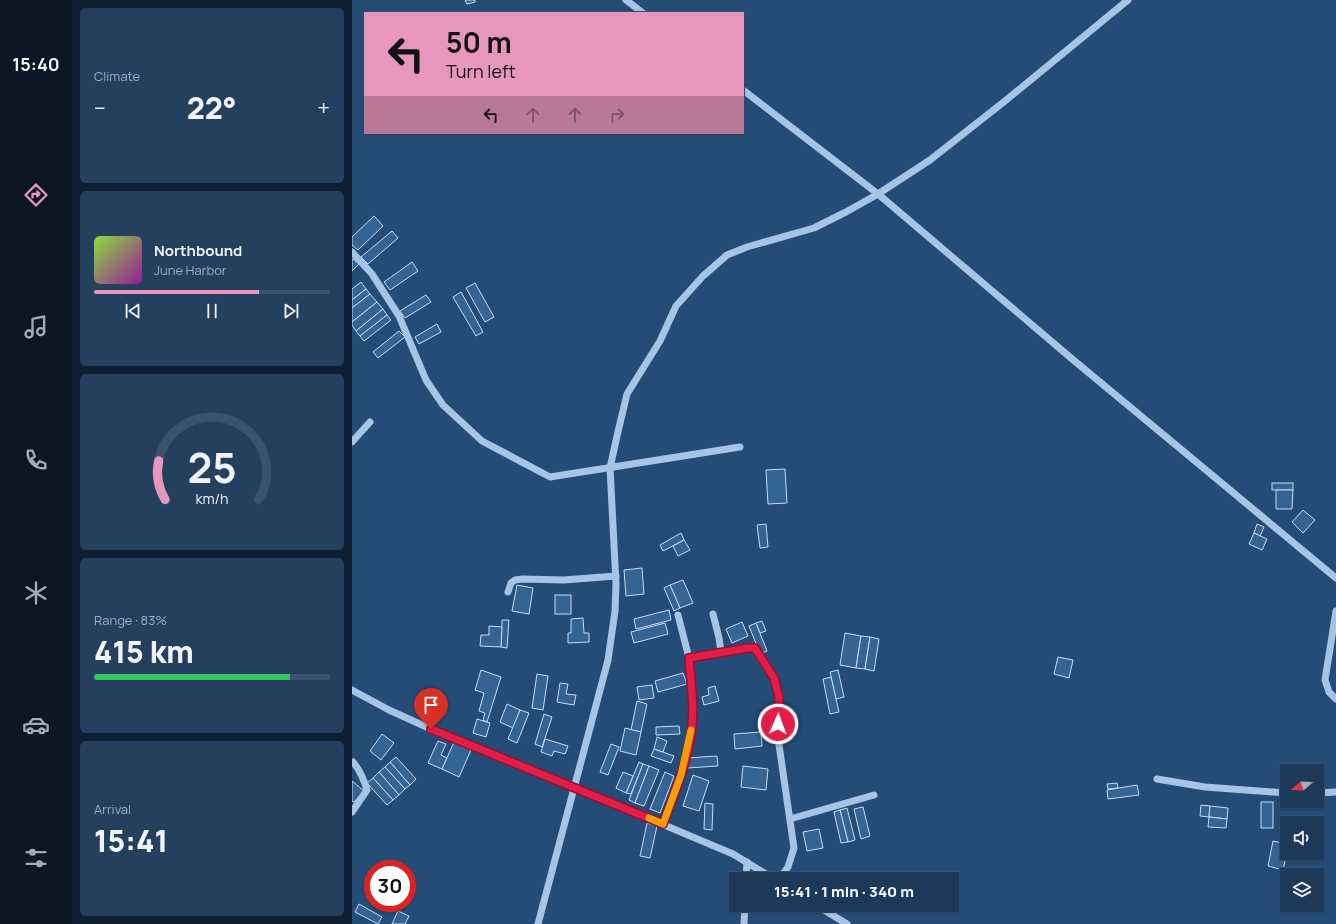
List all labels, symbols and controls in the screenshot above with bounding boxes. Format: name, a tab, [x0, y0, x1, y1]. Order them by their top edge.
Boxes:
text: 50 m	[446, 23, 512, 61]
icon: left	[380, 28, 432, 80]
text: 15:40	[12, 52, 60, 76]
text: Turn left	[446, 59, 516, 83]
text: Climate	[94, 67, 140, 85]
text: 22°	[187, 87, 236, 128]
text: −	[94, 93, 106, 123]
text: +	[317, 93, 330, 123]
icon: left	[480, 104, 502, 126]
icon: ahead	[522, 104, 544, 126]
icon: ahead	[564, 104, 586, 126]
icon: right	[606, 104, 628, 126]
icon: directions	[22, 181, 50, 209]
text: Northbound	[154, 240, 242, 261]
text: June Harbor	[154, 261, 227, 279]
icon: previous	[122, 300, 144, 322]
icon: pause	[201, 300, 223, 322]
icon: next	[280, 300, 302, 322]
icon: music	[22, 313, 50, 341]
text: 25	[187, 439, 237, 495]
icon: phone	[22, 446, 50, 474]
text: km/h	[195, 489, 229, 508]
icon: climate	[22, 579, 50, 607]
text: Range · 83%	[94, 611, 167, 629]
text: 415 km	[94, 631, 194, 672]
pin	[414, 688, 448, 729]
icon: arrive	[420, 694, 442, 716]
position arrow	[757, 703, 799, 745]
icon: car	[22, 711, 50, 739]
north arrow	[1280, 764, 1324, 808]
map controls	[1280, 764, 1324, 912]
text: Arrival	[94, 800, 131, 818]
button: sound	[1280, 816, 1324, 860]
text: 15:41	[94, 820, 168, 861]
icon: filters	[22, 844, 50, 872]
speed limit sign: 30	[364, 860, 416, 912]
button: layers	[1280, 868, 1324, 912]
text: 15:41 · 1 min · 340 m	[774, 881, 914, 902]

